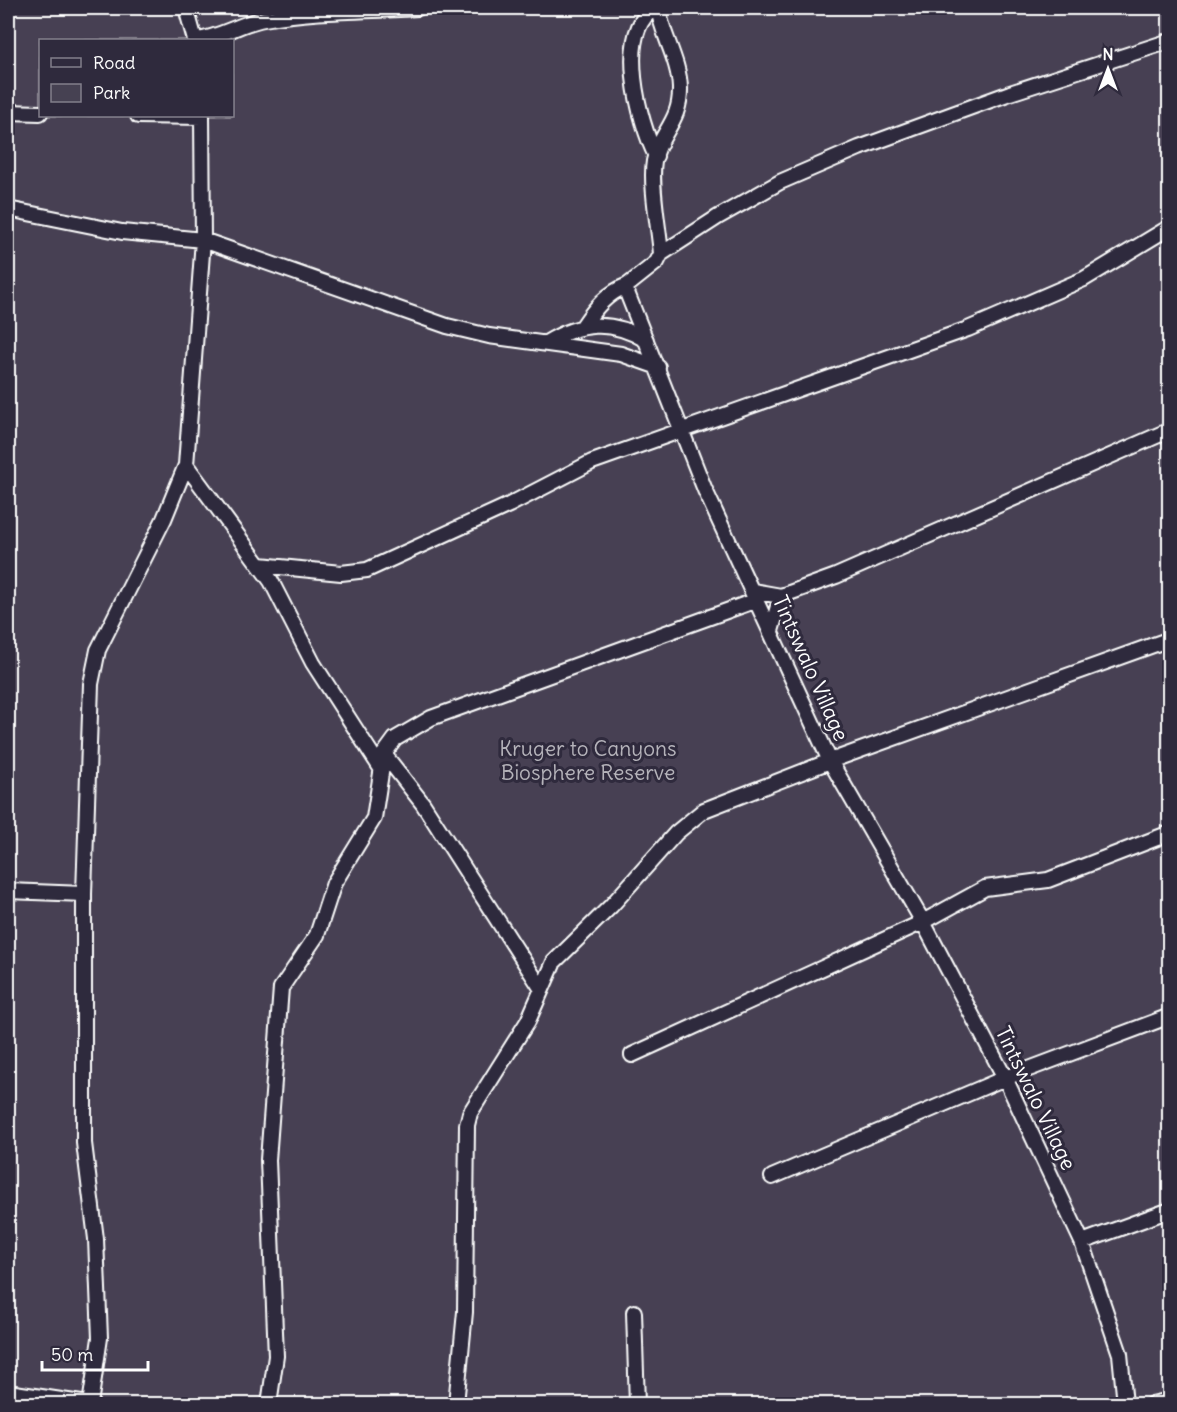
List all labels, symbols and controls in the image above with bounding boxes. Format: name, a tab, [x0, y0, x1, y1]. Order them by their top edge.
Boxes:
legend	[39, 39, 234, 117]
north arrow	[1078, 39, 1138, 99]
text: N	[1102, 44, 1114, 64]
text: Road	[93, 51, 136, 74]
text: Park	[93, 81, 130, 104]
street label: Tintswalo Village	[767, 591, 855, 745]
park label: Kruger to Canyons Biosphere Reserve	[499, 735, 677, 786]
street label: Tintswalo Village	[990, 1022, 1082, 1174]
scale bar	[42, 1334, 148, 1372]
text: 50 m	[51, 1343, 93, 1366]

